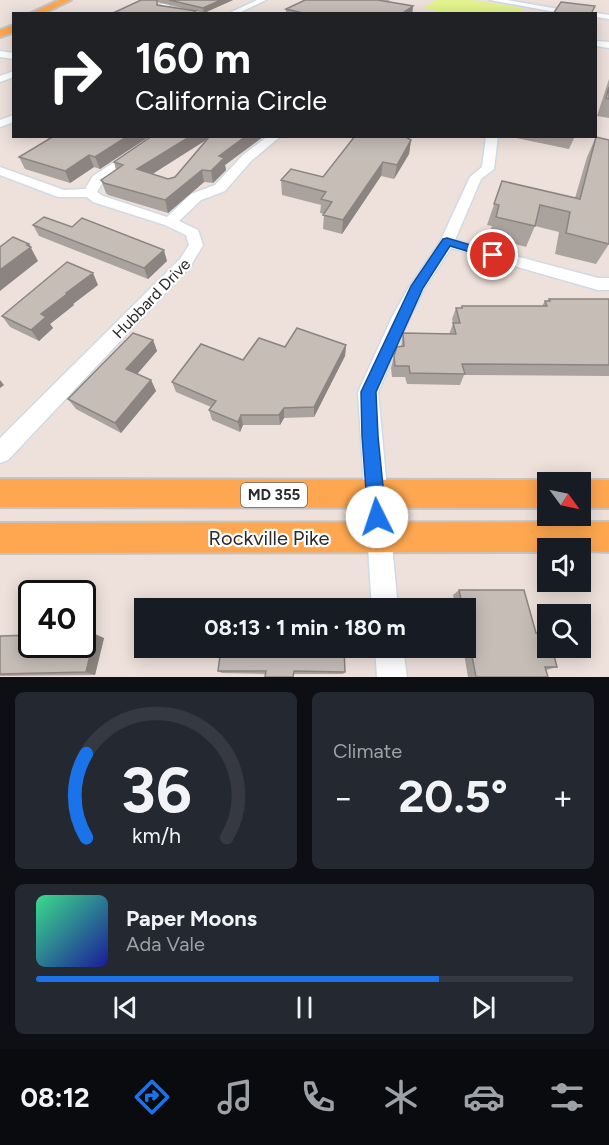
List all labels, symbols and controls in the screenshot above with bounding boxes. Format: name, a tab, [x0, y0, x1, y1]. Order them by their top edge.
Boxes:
text: 160 m	[135, 33, 251, 84]
icon: right	[36, 36, 114, 114]
text: California Circle	[135, 84, 327, 117]
pin	[467, 229, 518, 280]
icon: arrive	[476, 238, 509, 271]
street label: Hubbard Drive	[109, 254, 194, 342]
north arrow	[537, 472, 591, 526]
map controls	[537, 472, 591, 658]
road number: MD 355	[241, 483, 307, 507]
position arrow	[345, 485, 409, 549]
street label: Rockville Pike	[209, 526, 330, 550]
button: sound	[537, 538, 591, 592]
speed limit sign: 40	[18, 580, 96, 658]
button: search	[537, 604, 591, 658]
text: 08:13 · 1 min · 180 m	[204, 614, 406, 641]
text: Climate	[333, 739, 402, 763]
text: 36	[121, 753, 191, 828]
text: 20.5°	[398, 769, 508, 823]
text: −	[333, 778, 354, 817]
text: +	[552, 778, 573, 817]
text: km/h	[132, 823, 180, 848]
text: Paper Moons	[126, 905, 257, 932]
text: Ada Vale	[126, 932, 205, 956]
icon: previous	[109, 991, 142, 1024]
icon: pause	[288, 991, 321, 1024]
icon: next	[467, 991, 500, 1024]
icon: directions	[131, 1076, 173, 1118]
icon: music	[214, 1076, 256, 1118]
icon: phone	[297, 1076, 339, 1118]
icon: climate	[380, 1076, 422, 1118]
icon: car	[463, 1076, 505, 1118]
icon: filters	[546, 1076, 588, 1118]
text: 08:12	[21, 1081, 90, 1114]

